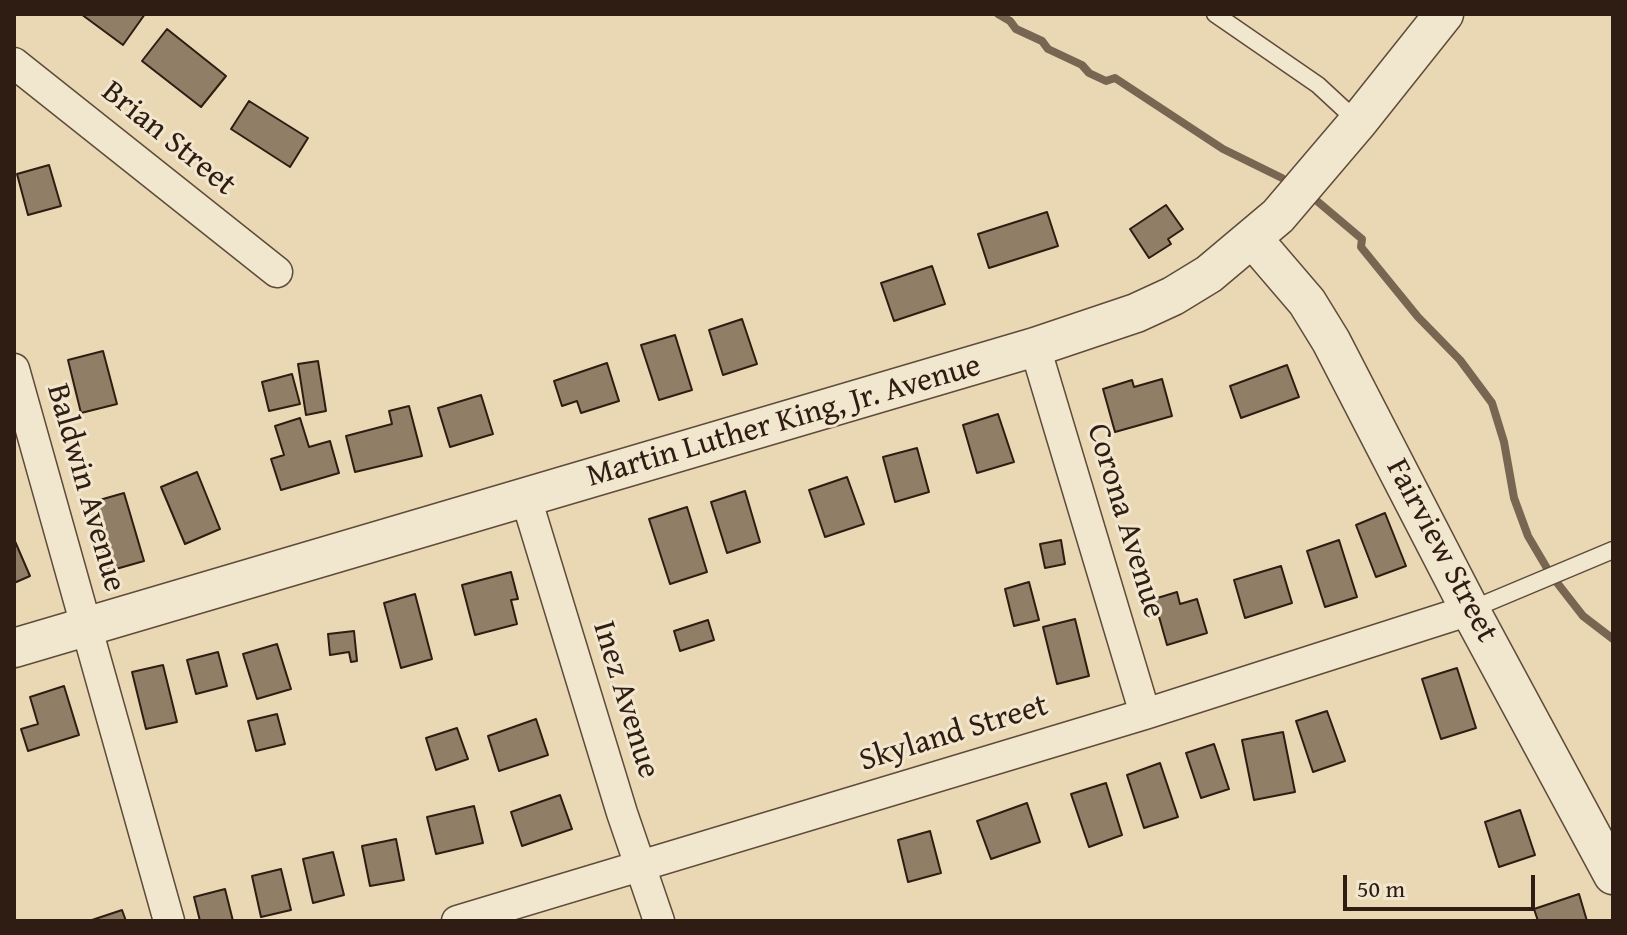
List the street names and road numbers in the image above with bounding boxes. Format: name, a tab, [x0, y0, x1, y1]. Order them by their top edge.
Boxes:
street label: Brian Street	[93, 73, 243, 205]
street label: Martin Luther King, Jr. Avenue	[583, 347, 985, 497]
street label: Baldwin Avenue	[37, 380, 133, 596]
street label: Corona Avenue	[1077, 419, 1173, 623]
street label: Fairview Street	[1377, 453, 1505, 649]
street label: Inez Avenue	[583, 617, 667, 783]
street label: Skyland Street	[855, 687, 1053, 781]

